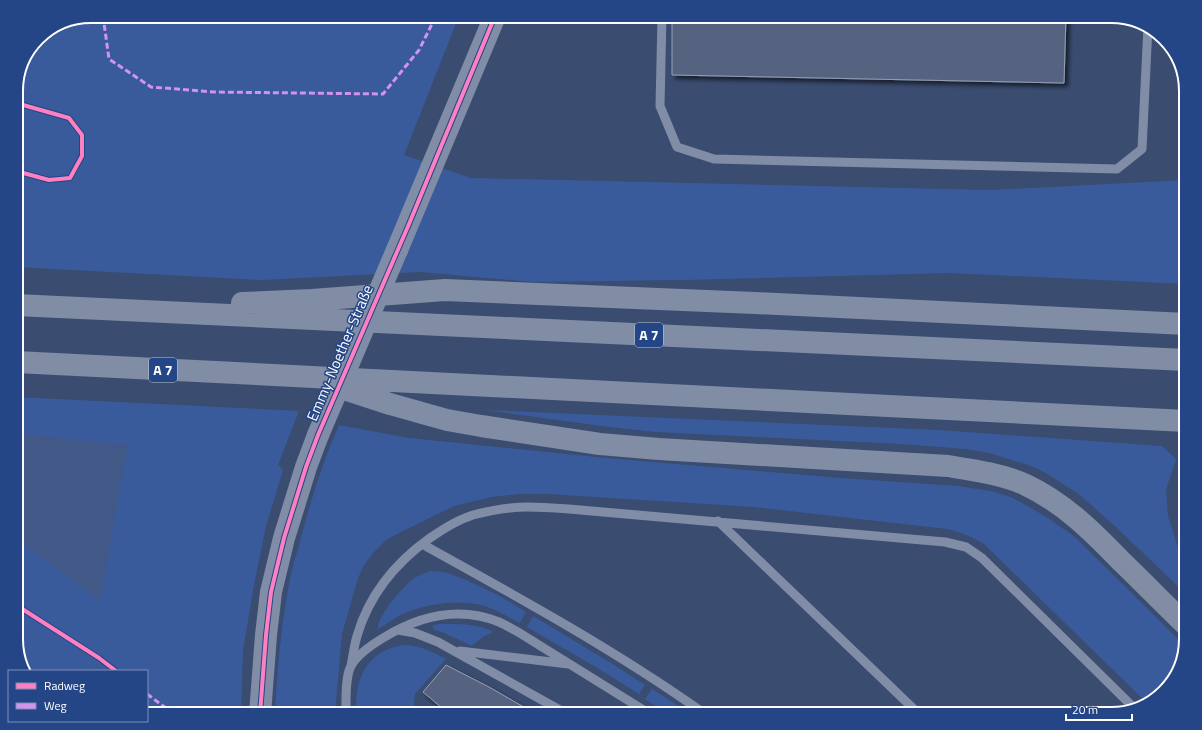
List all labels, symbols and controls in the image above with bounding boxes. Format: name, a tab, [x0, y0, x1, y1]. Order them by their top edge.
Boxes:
street label: Emmy-Noether-Straße	[300, 281, 379, 425]
road number: A 7	[635, 323, 663, 347]
road number: A 7	[149, 358, 177, 382]
legend	[8, 670, 148, 722]
text: Radweg	[44, 676, 85, 695]
text: Weg	[44, 696, 67, 715]
scale bar	[1066, 696, 1132, 722]
text: 20 m	[1072, 700, 1098, 719]

